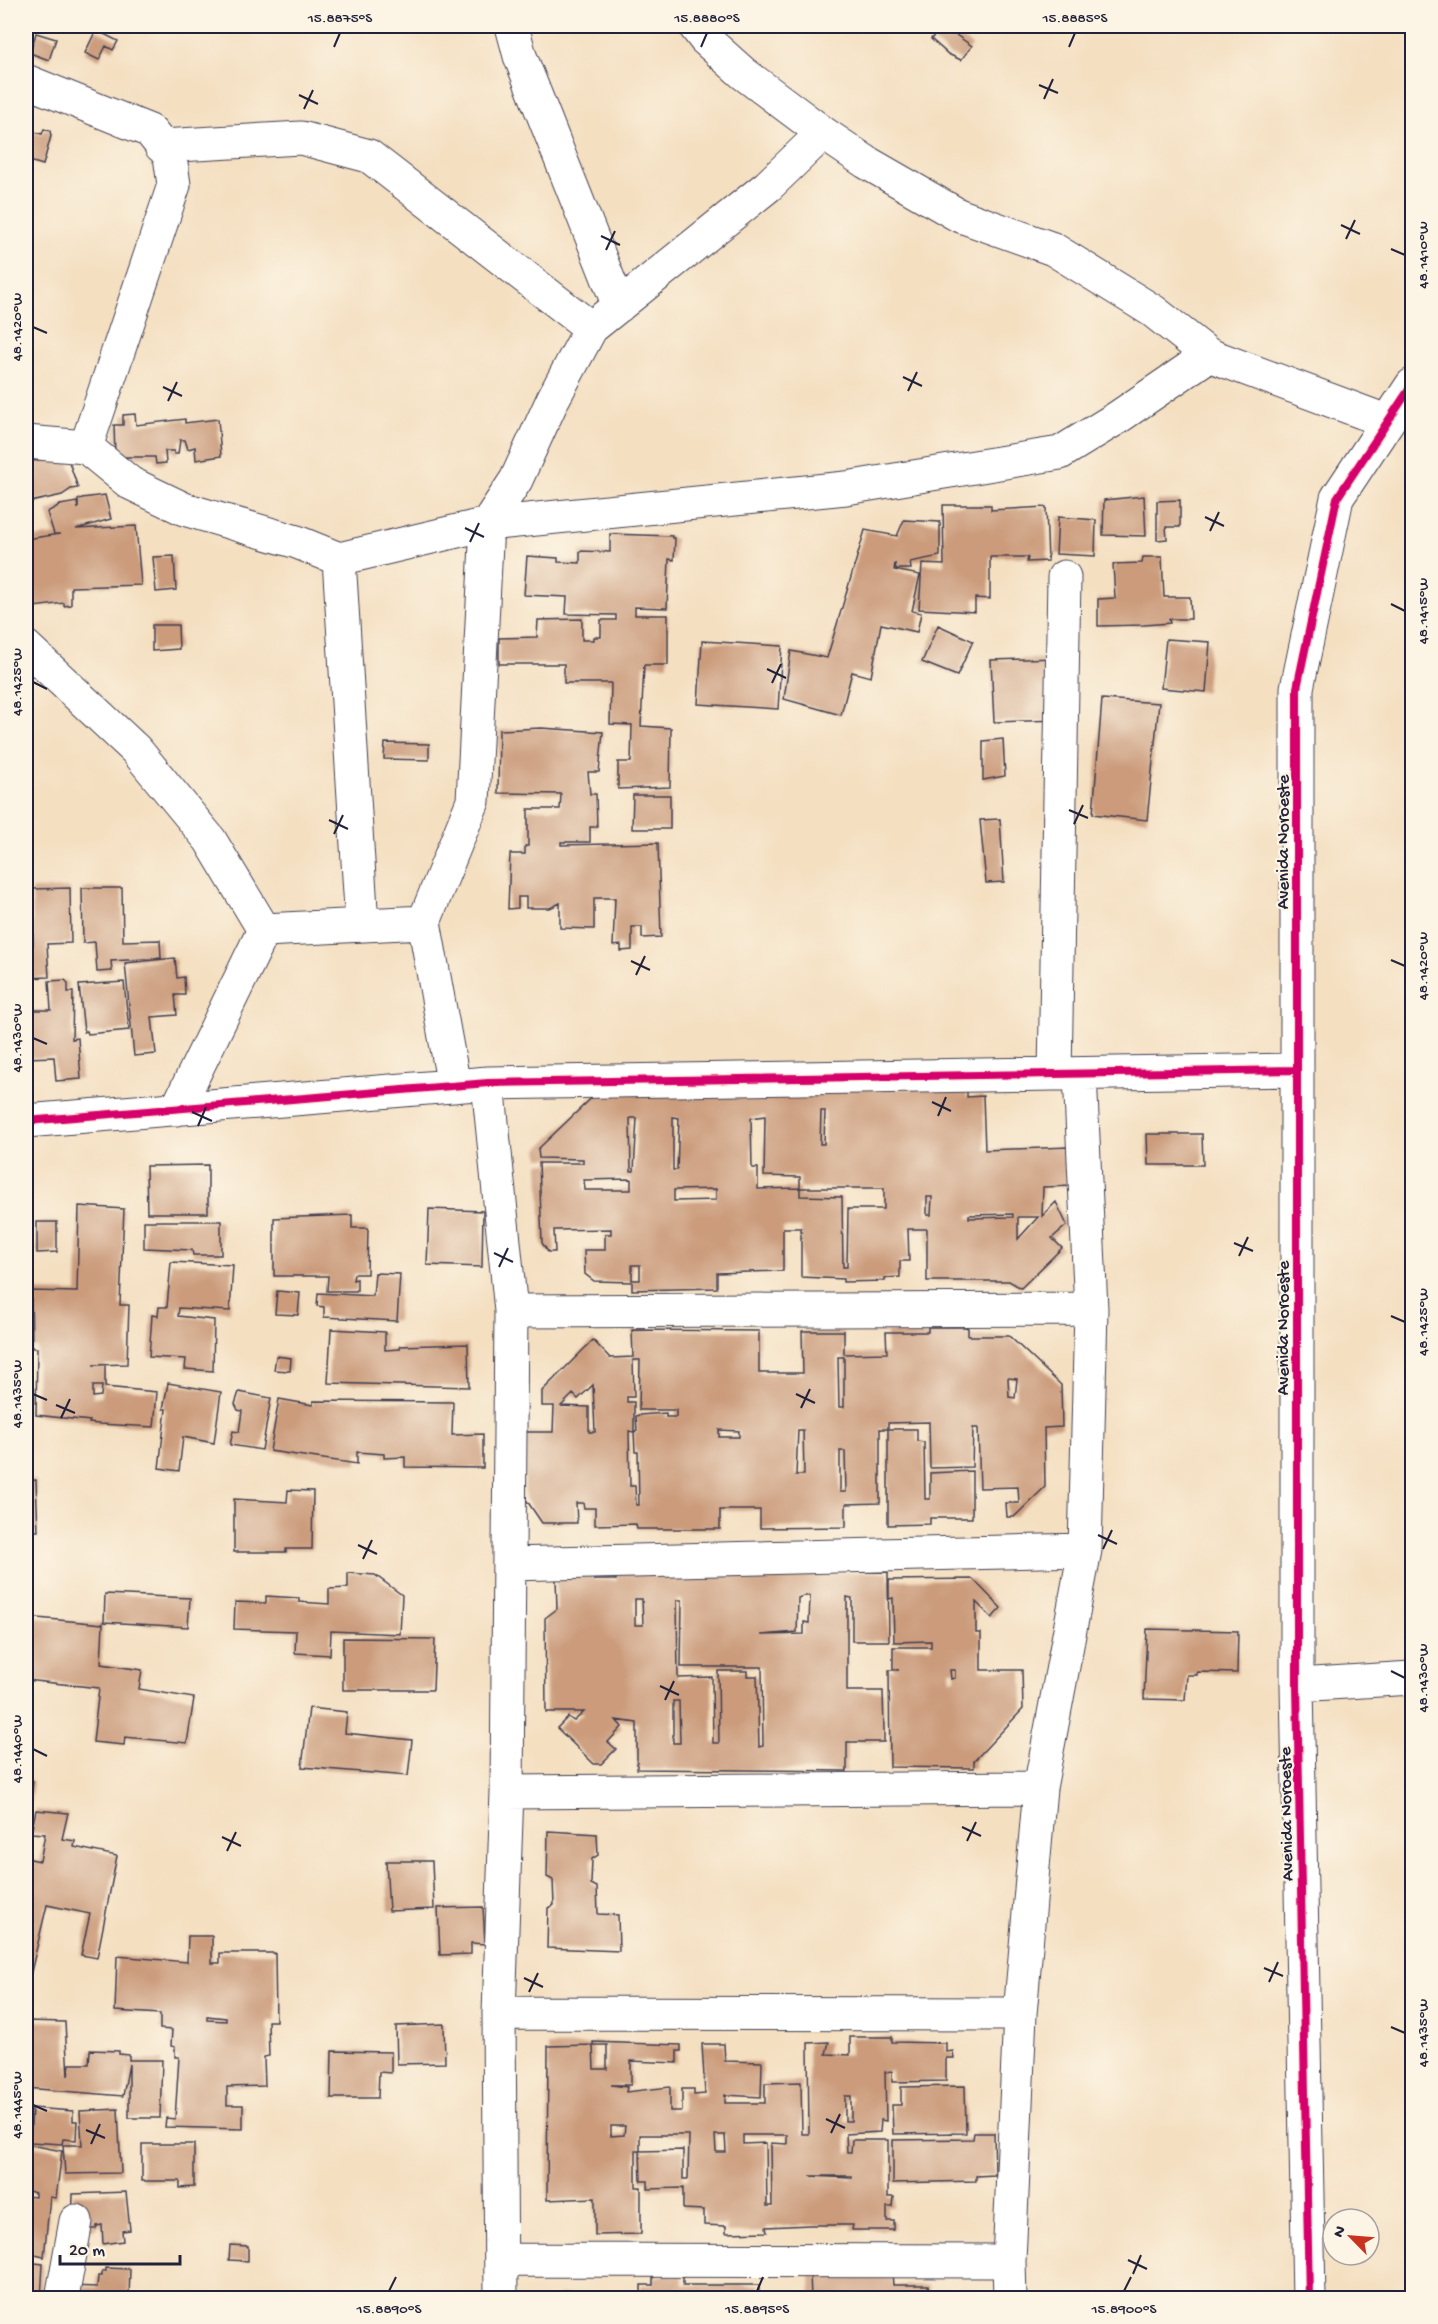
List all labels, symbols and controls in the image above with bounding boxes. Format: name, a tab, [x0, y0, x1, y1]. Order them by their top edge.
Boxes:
text: 15.8875°S	[307, 10, 372, 28]
text: 15.8880°S	[673, 10, 740, 28]
text: 15.8885°S	[1042, 10, 1107, 28]
text: 48.1410°W	[1415, 221, 1433, 289]
text: 48.1420°W	[9, 292, 27, 361]
text: 48.1415°W	[1415, 577, 1433, 644]
text: 48.1425°W	[9, 648, 27, 716]
street label: Avenida Noroeste	[1274, 774, 1295, 909]
text: 48.1420°W	[1415, 931, 1433, 1000]
text: 48.1430°W	[9, 1003, 27, 1073]
street label: Avenida Noroeste	[1274, 1260, 1295, 1395]
text: 48.1425°W	[1415, 1288, 1433, 1356]
text: 48.1435°W	[9, 1360, 27, 1428]
text: 48.1430°W	[1415, 1643, 1433, 1713]
text: 48.1440°W	[9, 1715, 27, 1783]
street label: Avenida Noroeste	[1276, 1746, 1299, 1881]
text: 48.1435°W	[1415, 1999, 1433, 2067]
text: 48.1445°W	[9, 2071, 27, 2139]
north arrow	[1321, 2207, 1381, 2267]
text: N	[1330, 2223, 1352, 2241]
scale bar	[60, 2228, 180, 2266]
text: 20 m	[69, 2241, 105, 2262]
text: 15.8890°S	[356, 2301, 421, 2319]
text: 15.8895°S	[724, 2301, 789, 2319]
text: 15.8900°S	[1090, 2301, 1157, 2319]

